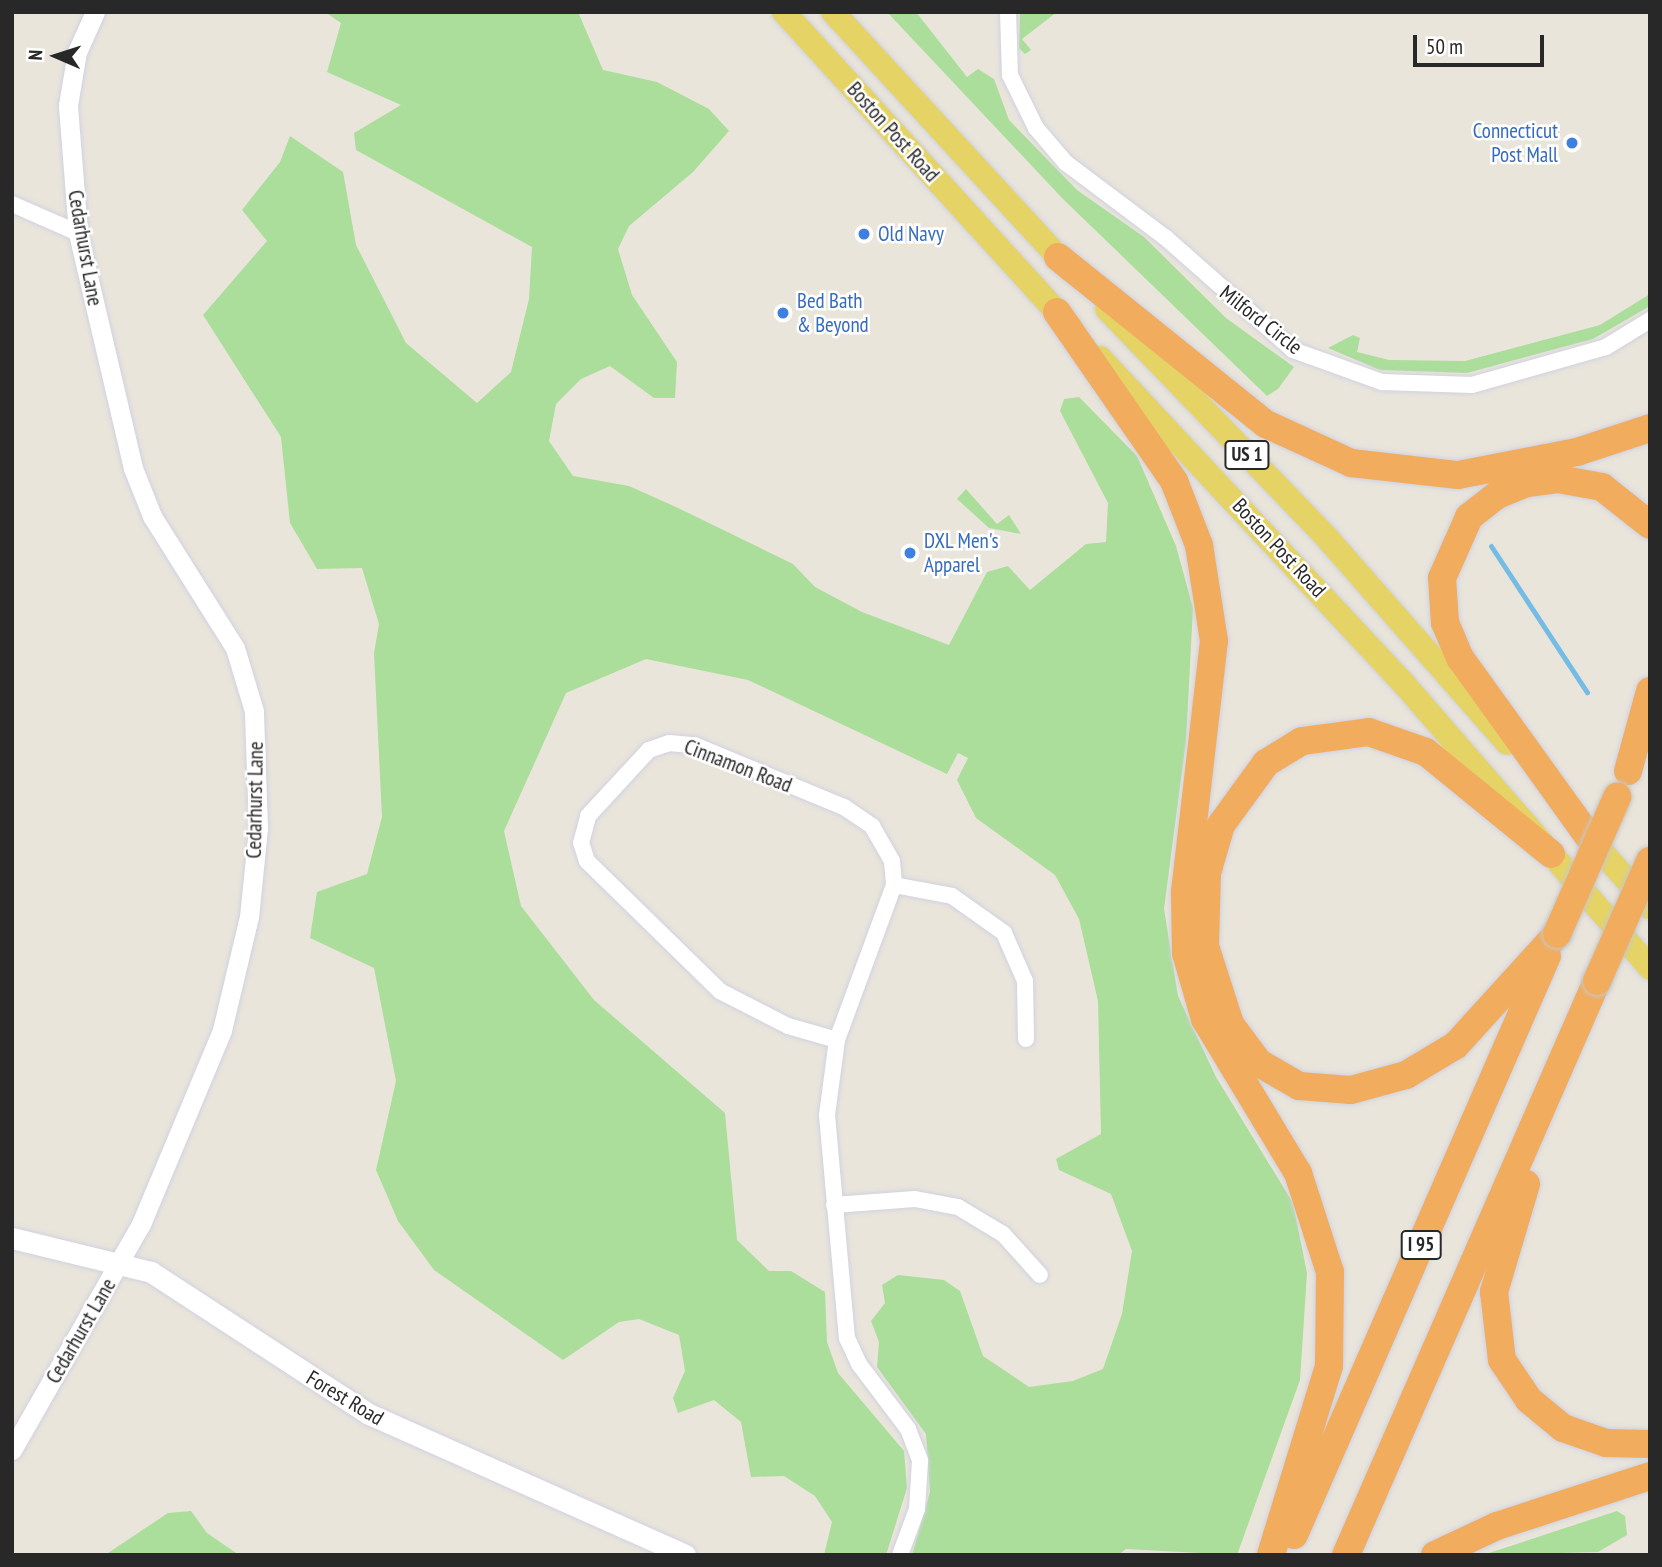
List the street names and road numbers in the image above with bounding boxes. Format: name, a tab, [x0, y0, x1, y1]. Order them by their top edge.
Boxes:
street label: Boston Post Road	[842, 77, 944, 187]
street label: Cedarhurst Lane	[62, 188, 108, 308]
street label: Milford Circle	[1215, 280, 1307, 360]
road number: US 1	[1224, 440, 1270, 470]
street label: Boston Post Road	[1227, 494, 1331, 602]
street label: Cinnamon Road	[681, 734, 795, 798]
street label: Cedarhurst Lane	[241, 741, 269, 859]
road number: I 95	[1400, 1230, 1442, 1260]
street label: Cedarhurst Lane	[41, 1274, 121, 1388]
street label: Forest Road	[302, 1365, 388, 1431]

